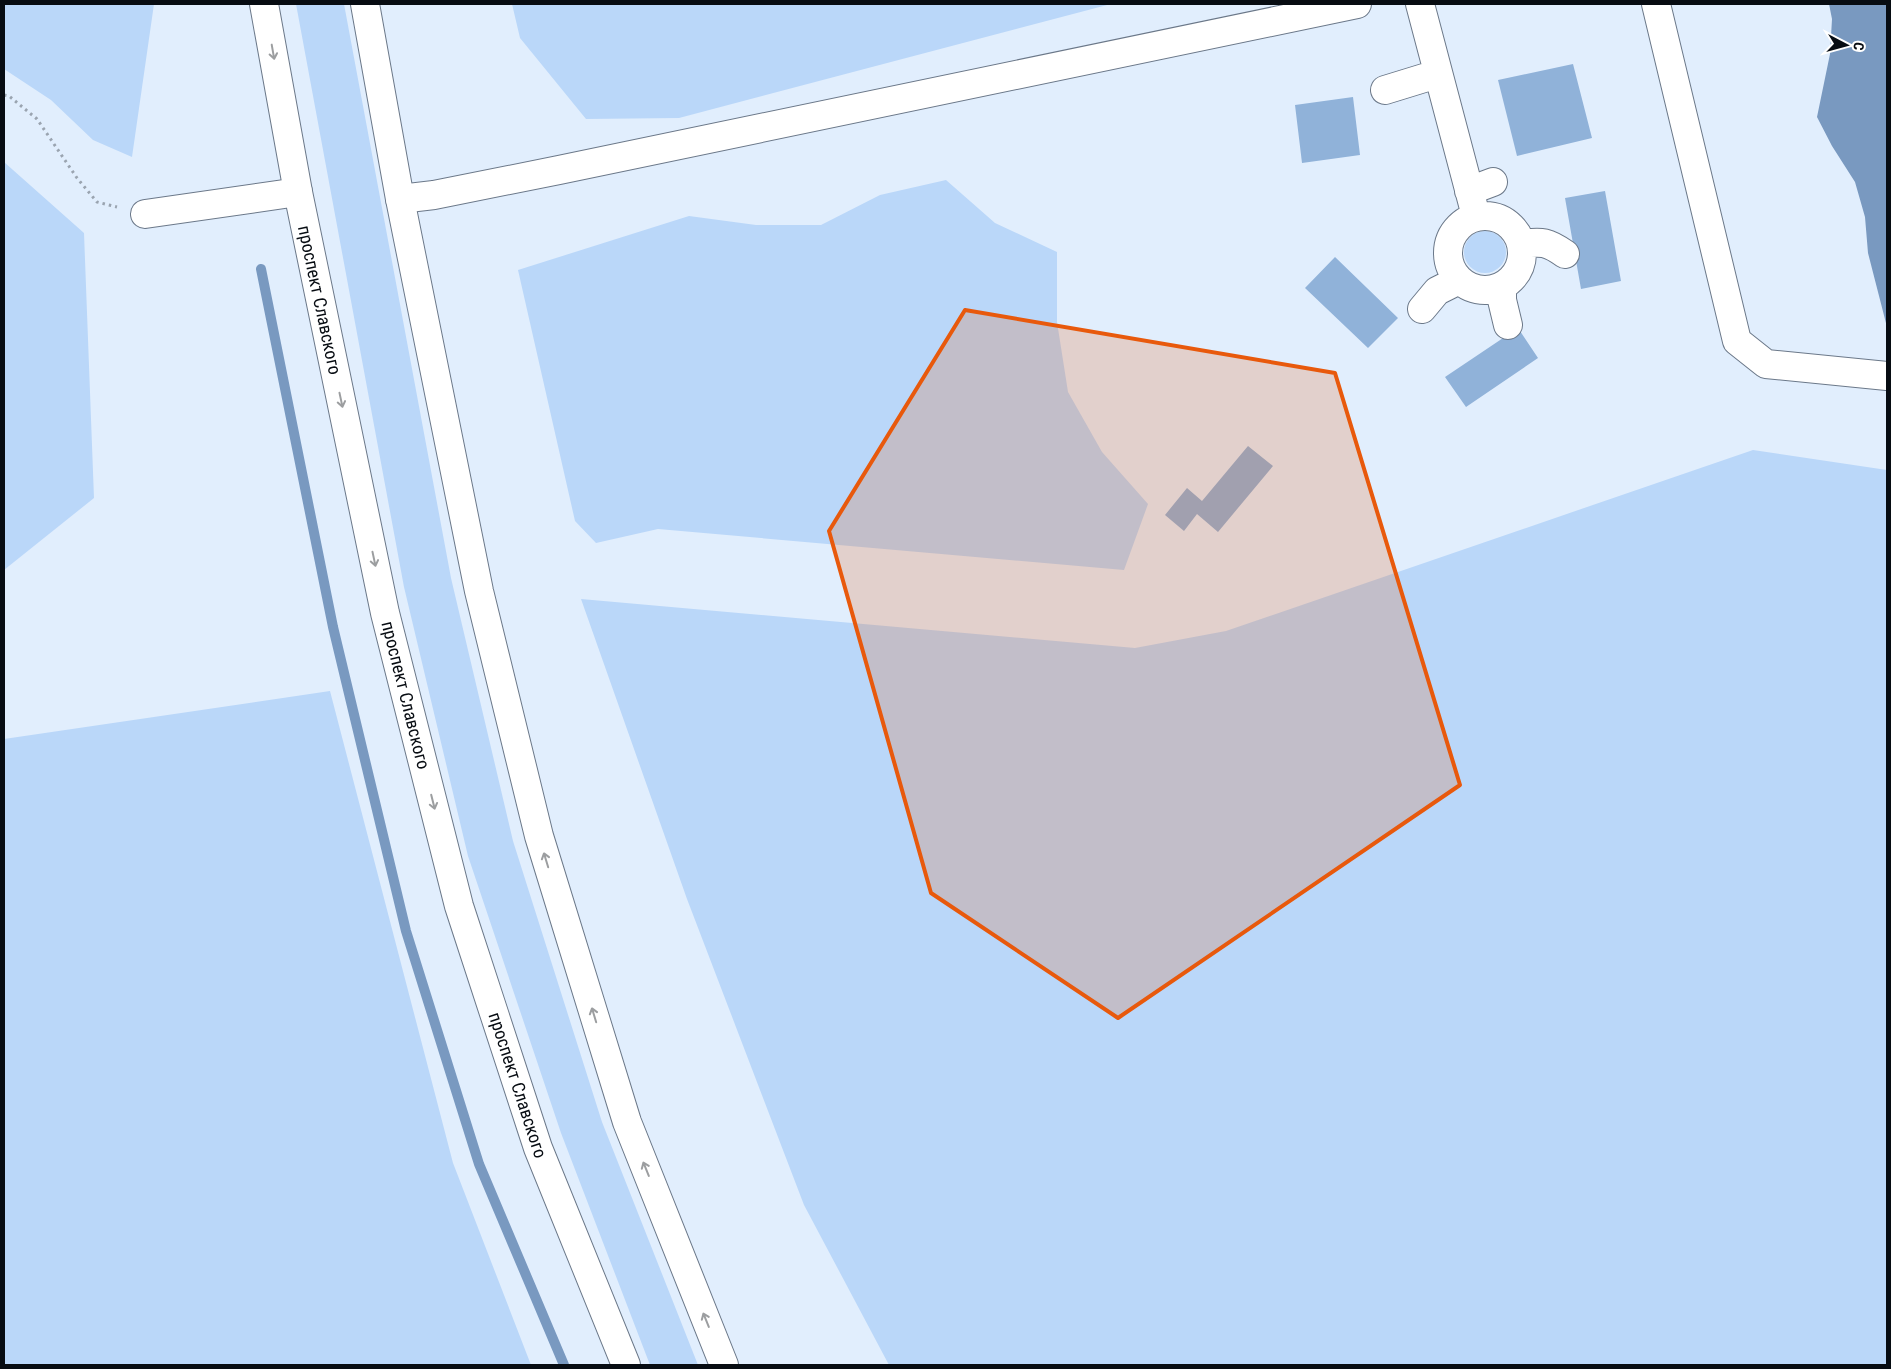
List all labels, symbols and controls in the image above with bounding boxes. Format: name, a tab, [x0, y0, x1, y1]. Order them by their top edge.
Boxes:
north arrow	[1821, 20, 1871, 70]
text: С	[1851, 42, 1867, 51]
one-way arrow	[269, 43, 278, 59]
street label: проспект Славского	[294, 224, 346, 376]
one-way arrow	[337, 392, 346, 408]
one-way arrow	[370, 551, 379, 567]
street label: проспект Славского	[377, 619, 435, 771]
one-way arrow	[429, 794, 438, 810]
one-way arrow	[541, 852, 551, 868]
one-way arrow	[589, 1007, 599, 1023]
street label: проспект Славского	[485, 1010, 551, 1160]
one-way arrow	[641, 1162, 650, 1177]
one-way arrow	[701, 1313, 710, 1328]

